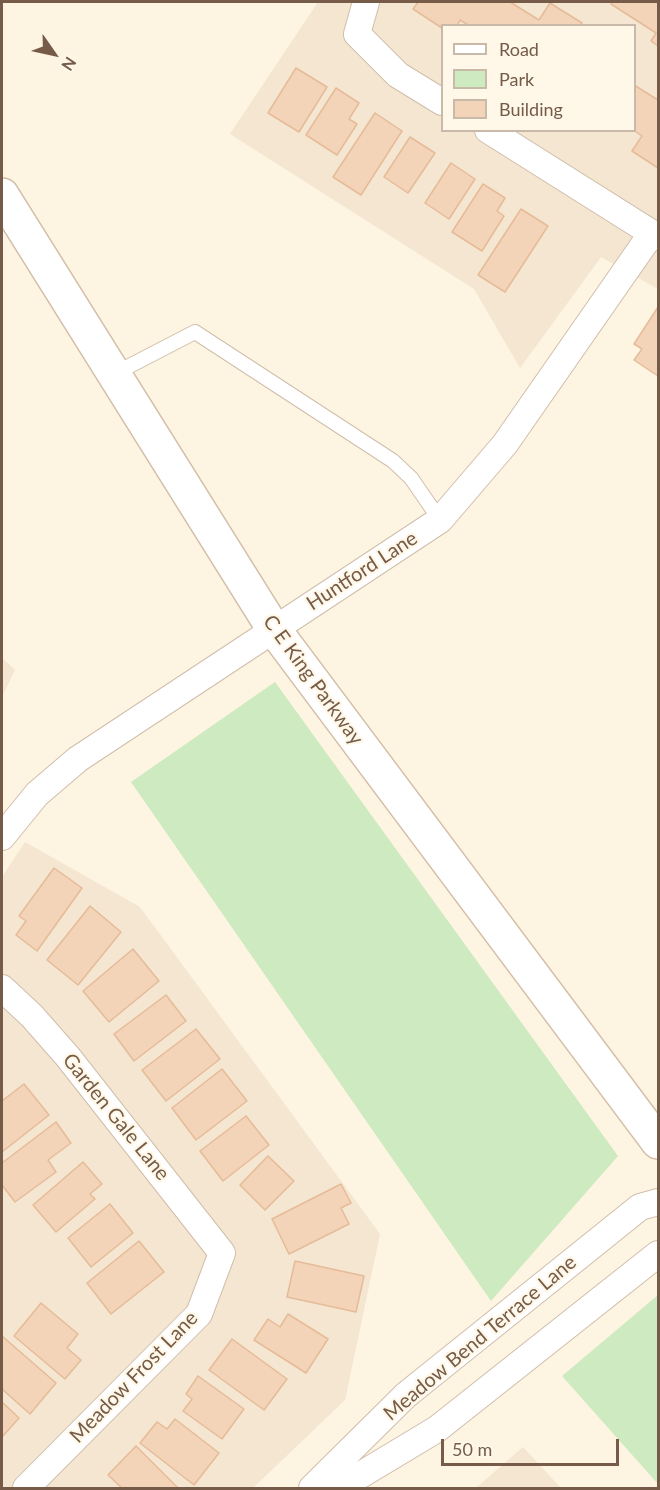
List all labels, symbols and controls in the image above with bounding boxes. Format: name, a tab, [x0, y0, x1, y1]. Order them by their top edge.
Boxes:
north arrow	[24, 24, 84, 84]
legend	[441, 24, 636, 132]
text: Road	[499, 38, 539, 60]
text: N	[58, 54, 81, 75]
text: Park	[499, 68, 534, 90]
text: Building	[499, 98, 563, 120]
street label: Huntford Lane	[302, 526, 422, 616]
street label: C E King Parkway	[258, 610, 368, 750]
street label: Garden Gale Lane	[58, 1049, 174, 1185]
street label: Meadow Bend Terrace Lane	[379, 1250, 581, 1426]
street label: Meadow Frost Lane	[65, 1306, 203, 1448]
scale bar	[444, 1427, 622, 1465]
text: 50 m	[452, 1438, 492, 1460]

